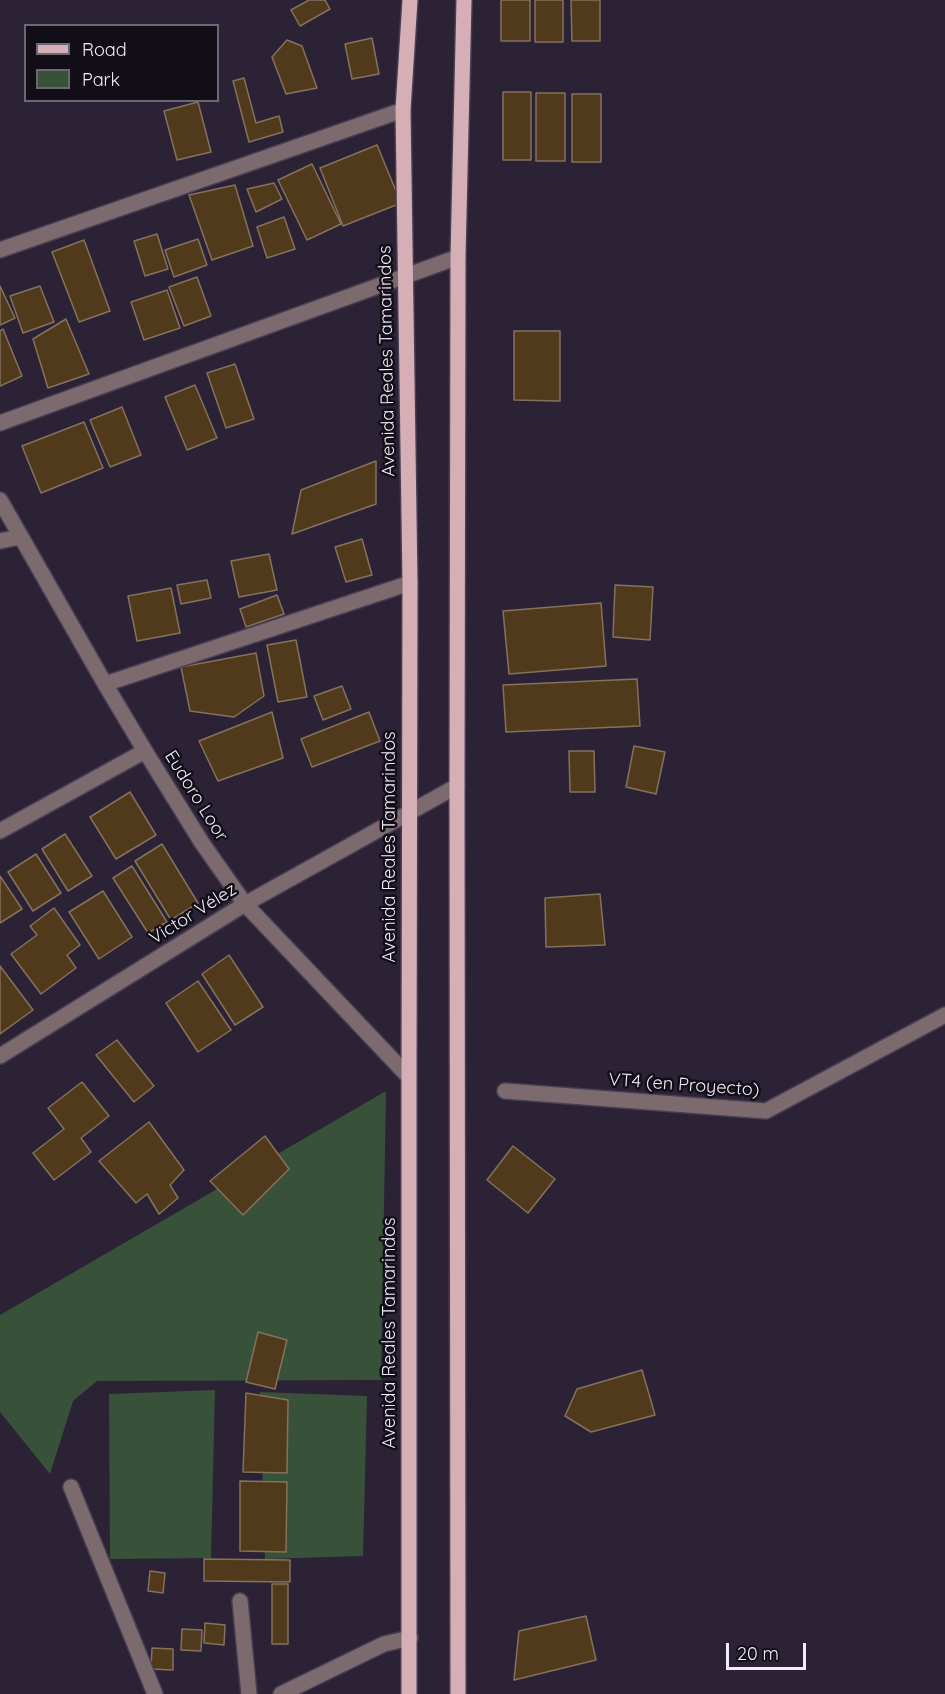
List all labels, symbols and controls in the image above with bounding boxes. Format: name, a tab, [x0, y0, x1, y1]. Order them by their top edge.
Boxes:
legend	[24, 24, 219, 102]
text: Road	[82, 38, 127, 61]
text: Park	[82, 68, 120, 91]
street label: Avenida Reales Tamarindos	[374, 245, 400, 477]
street label: Avenida Reales Tamarindos	[379, 731, 401, 963]
street label: Eudoro Loor	[160, 747, 232, 845]
street label: Victor Vélez	[146, 879, 240, 949]
street label: VT4 (en Proyecto)	[608, 1069, 760, 1101]
street label: Avenida Reales Tamarindos	[379, 1217, 401, 1449]
scale bar	[729, 1631, 808, 1669]
text: 20 m	[737, 1642, 779, 1665]

